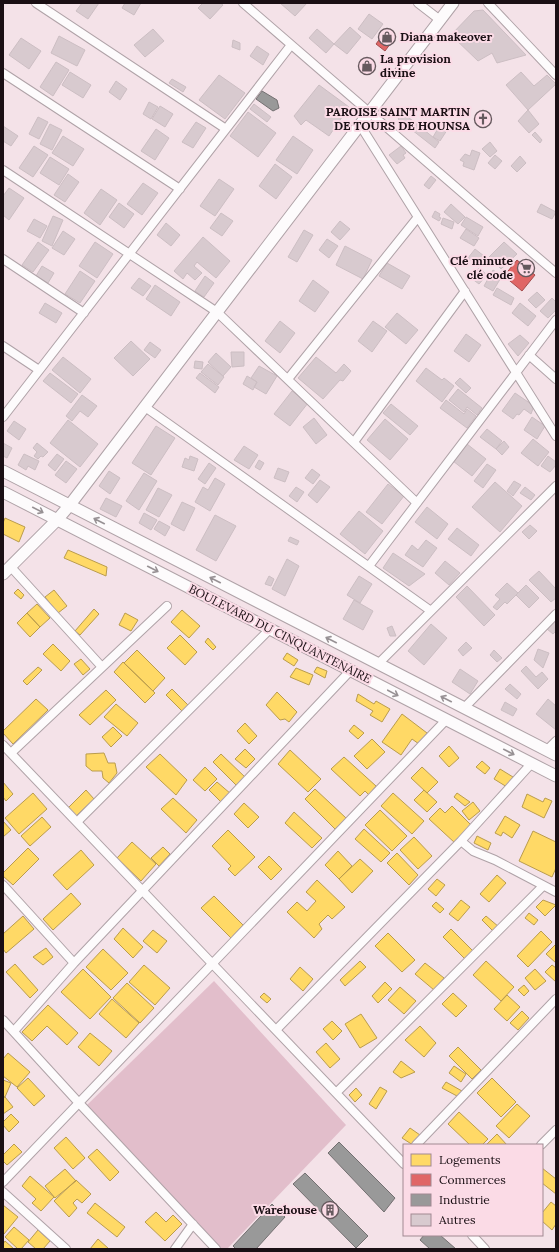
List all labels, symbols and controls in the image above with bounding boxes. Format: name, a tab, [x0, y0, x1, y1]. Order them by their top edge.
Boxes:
shop icon: Diana makeover	[377, 27, 397, 47]
place label: Diana makeover	[400, 29, 492, 44]
place label: La provision divine	[380, 51, 451, 80]
shop icon: La provision divine	[357, 56, 377, 76]
place label: PAROISE SAINT MARTIN DE TOURS DE HOUNSA	[326, 104, 470, 133]
church icon: PAROISE SAINT MARTIN DE TOURS DE HOUNSA	[473, 109, 493, 129]
place label: Clé minute clé code	[450, 253, 514, 282]
supermarket icon: Clé minute clé code	[516, 258, 536, 278]
one-way arrow	[32, 506, 44, 514]
one-way arrow	[94, 517, 106, 524]
one-way arrow	[147, 566, 159, 573]
one-way arrow	[209, 576, 221, 583]
street label: BOULEVARD DU CINQUANTENAIRE	[186, 581, 374, 686]
one-way arrow	[325, 636, 337, 643]
one-way arrow	[387, 689, 399, 697]
one-way arrow	[441, 695, 453, 702]
one-way arrow	[503, 749, 515, 757]
legend	[403, 1144, 543, 1236]
text: Logements	[439, 1152, 501, 1167]
text: Commerces	[439, 1172, 506, 1187]
text: Industrie	[439, 1192, 490, 1207]
building icon: Warehouse	[320, 1200, 340, 1220]
place label: Warehouse	[253, 1202, 318, 1217]
text: Autres	[438, 1212, 476, 1227]

